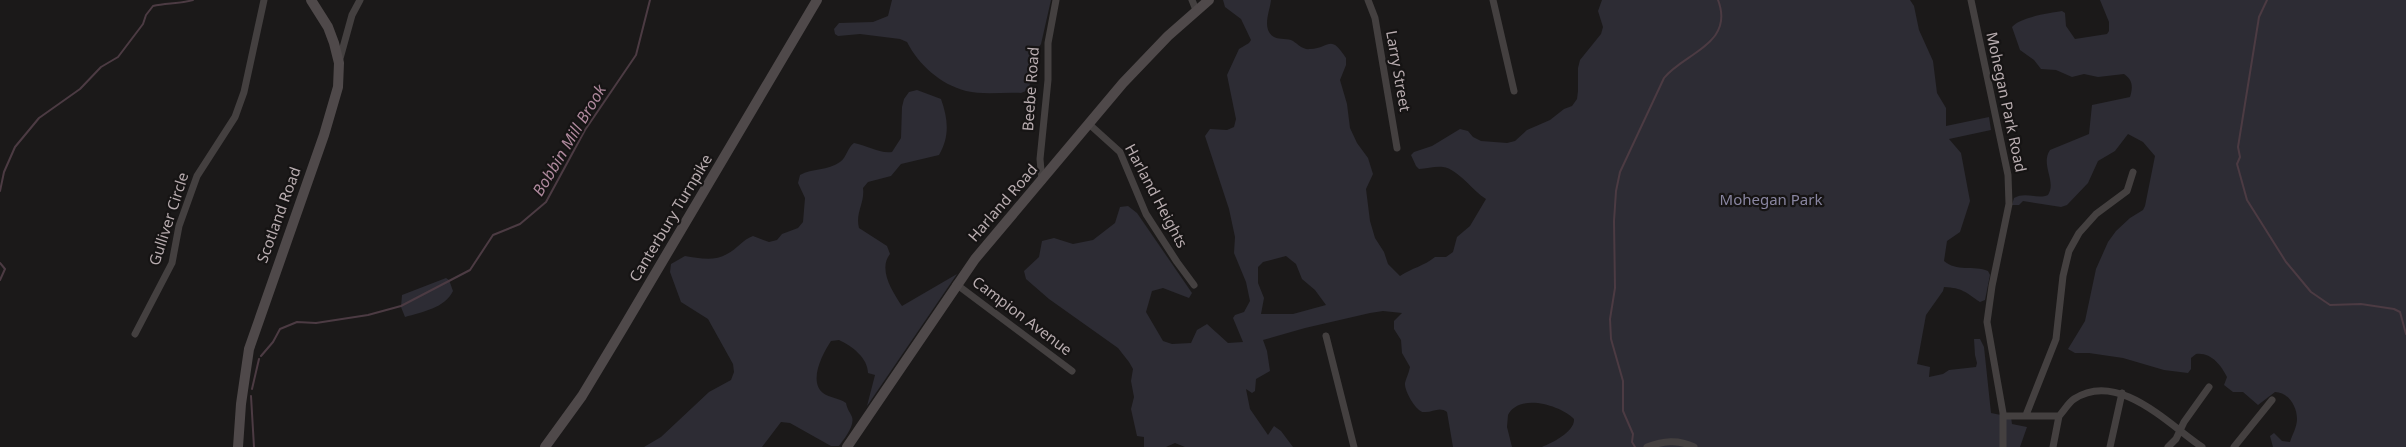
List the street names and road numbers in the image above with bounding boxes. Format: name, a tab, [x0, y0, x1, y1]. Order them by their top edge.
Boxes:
street label: Larry Street	[1382, 29, 1416, 114]
street label: Mohegan Park Road	[1982, 30, 2032, 174]
street label: Beebe Road	[1017, 46, 1043, 132]
street label: Harland Heights	[1121, 140, 1193, 251]
street label: Canterbury Turnpike	[624, 150, 716, 285]
street label: Harland Road	[963, 159, 1041, 245]
street label: Scotland Road	[251, 164, 305, 265]
street label: Gulliver Circle	[144, 170, 193, 268]
street label: Campion Avenue	[969, 271, 1077, 359]

